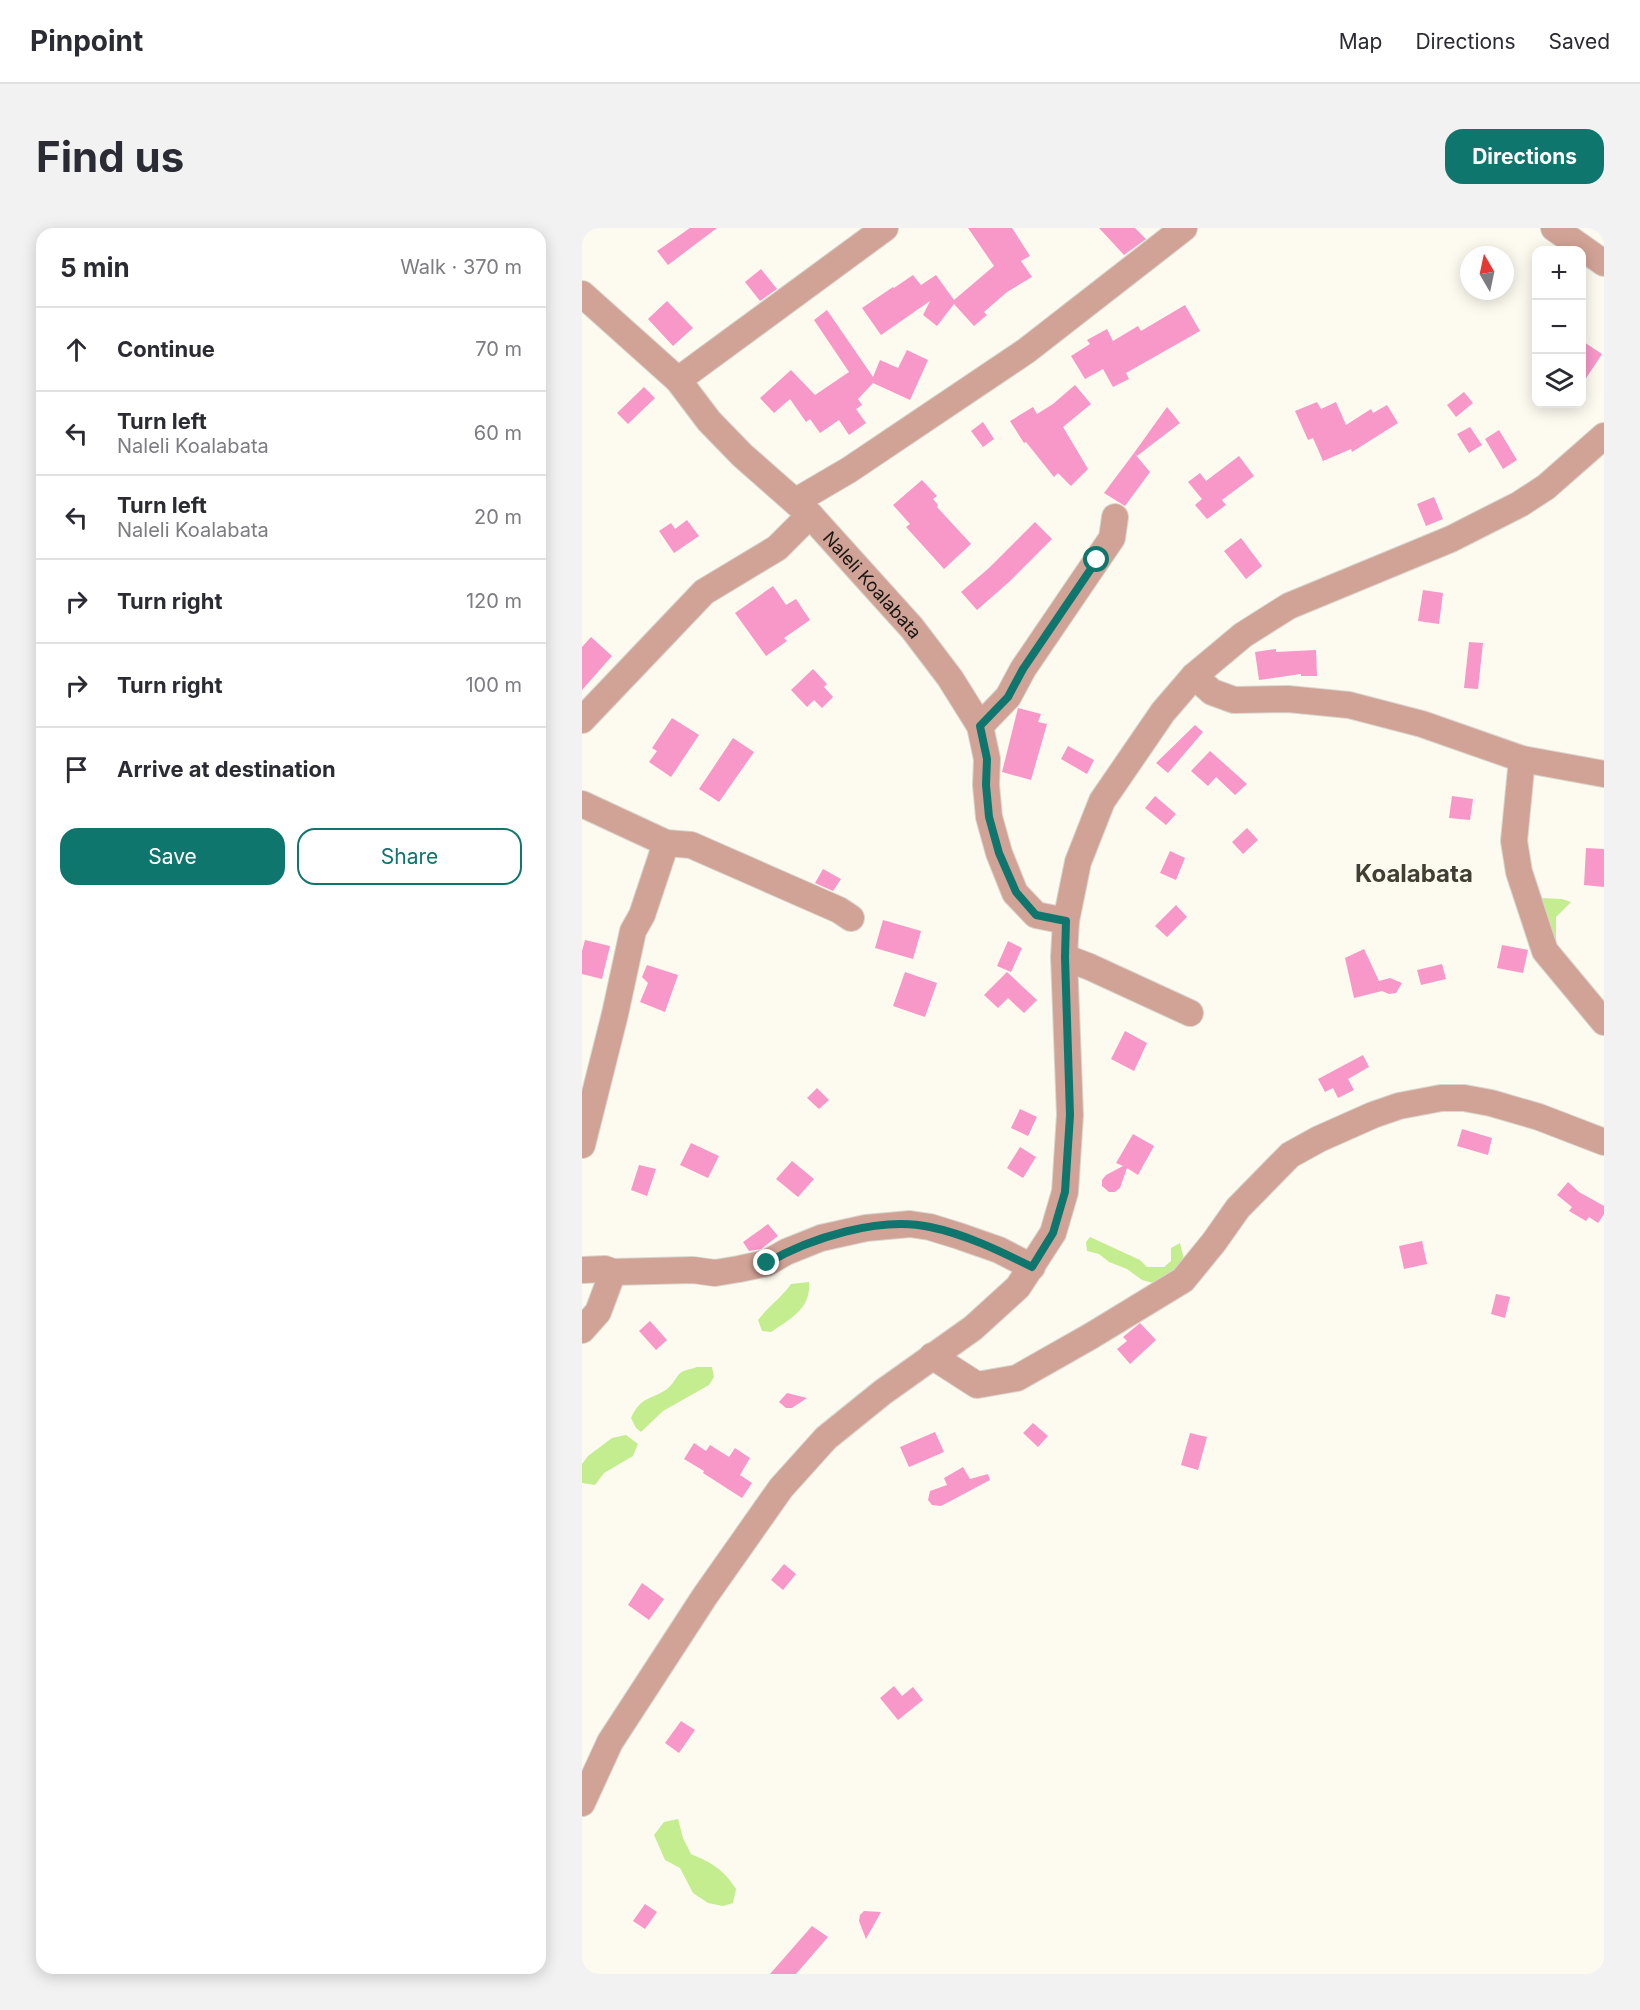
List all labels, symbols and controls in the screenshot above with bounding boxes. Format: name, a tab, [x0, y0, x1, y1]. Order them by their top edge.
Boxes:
text: Pinpoint	[30, 24, 143, 58]
text: Map	[1339, 29, 1382, 54]
text: Directions	[1415, 29, 1516, 54]
text: Saved	[1549, 29, 1610, 54]
button: Directions	[1445, 129, 1604, 184]
text: Find us	[36, 131, 184, 182]
north arrow	[1460, 246, 1514, 300]
map controls	[1532, 246, 1586, 408]
button: +	[1532, 246, 1586, 300]
text: 5 min	[60, 252, 130, 283]
text: Walk · 370 m	[400, 255, 522, 279]
button: −	[1532, 300, 1586, 354]
icon: ahead	[60, 333, 93, 366]
text: Continue	[117, 336, 215, 362]
text: 70 m	[475, 337, 522, 361]
button: layers	[1532, 354, 1586, 408]
text: Turn left	[117, 408, 207, 434]
icon: left	[60, 417, 93, 450]
text: 60 m	[474, 421, 522, 445]
text: Naleli Koalabata	[117, 434, 269, 458]
text: Turn left	[117, 492, 207, 518]
icon: left	[60, 501, 93, 534]
text: 20 m	[474, 505, 522, 529]
text: Naleli Koalabata	[117, 518, 269, 542]
street label: Naleli Koalabata	[819, 527, 926, 642]
route start	[1083, 546, 1109, 572]
icon: right	[60, 585, 93, 618]
text: Turn right	[117, 588, 223, 614]
text: 120 m	[466, 589, 522, 613]
icon: right	[60, 669, 93, 702]
text: Turn right	[117, 672, 223, 698]
text: 100 m	[465, 673, 522, 697]
icon: arrive	[60, 753, 93, 786]
text: Arrive at destination	[117, 756, 336, 782]
button: Save	[60, 828, 285, 885]
button: Share	[297, 828, 522, 885]
district label: Koalabata	[1355, 859, 1473, 888]
route end	[753, 1249, 779, 1275]

